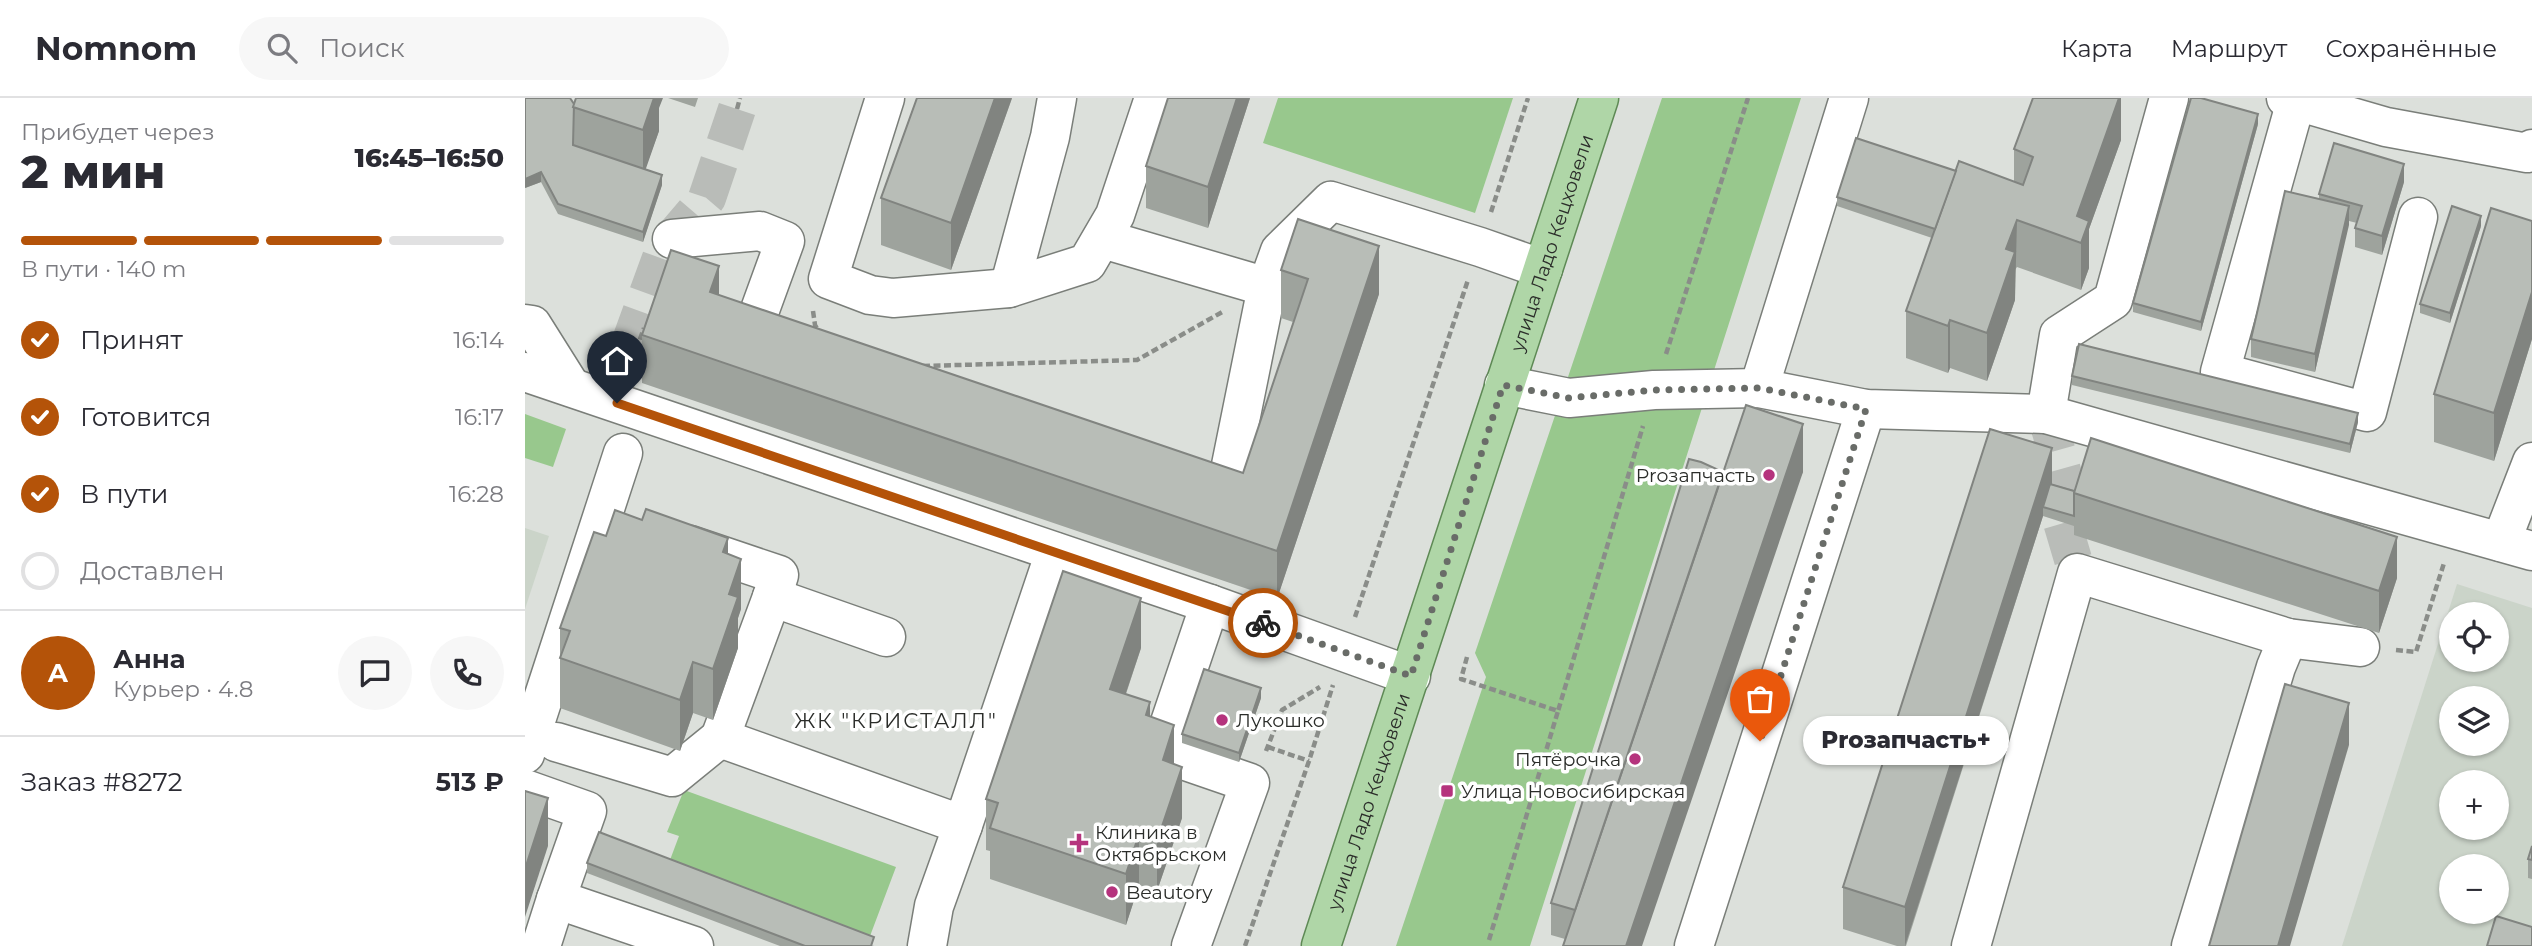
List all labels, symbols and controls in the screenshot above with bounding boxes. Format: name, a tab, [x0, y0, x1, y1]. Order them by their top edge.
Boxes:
search box	[239, 17, 729, 80]
text: Nomnom	[35, 28, 197, 68]
icon: search	[263, 29, 301, 67]
text: Поиск	[319, 32, 405, 64]
text: Карта	[2061, 34, 2133, 63]
text: Маршрут	[2171, 34, 2287, 63]
text: Сохранённые	[2325, 34, 2497, 63]
text: Прибудет через	[21, 118, 215, 146]
street label: улица Ладо Кецховели	[1505, 131, 1598, 355]
text: 16:45–16:50	[355, 142, 504, 174]
text: 2 мин	[21, 143, 165, 200]
text: В пути · 140 m	[21, 255, 186, 283]
icon: check	[21, 321, 59, 359]
text: Принят	[80, 324, 183, 356]
text: 16:14	[453, 326, 504, 354]
pin	[587, 331, 647, 403]
icon: home	[598, 342, 636, 380]
icon: check	[21, 398, 59, 436]
text: Готовится	[80, 401, 211, 433]
text: 16:17	[455, 403, 504, 431]
place label: Proзапчасть	[1636, 464, 1755, 487]
marker: Proзапчасть	[1761, 467, 1777, 483]
icon: check	[21, 475, 59, 513]
text: В пути	[80, 478, 169, 510]
text: 16:28	[449, 480, 504, 508]
text: Доставлен	[80, 555, 225, 587]
courier	[1228, 588, 1298, 658]
map controls	[2439, 602, 2509, 924]
button: locate	[2439, 602, 2509, 672]
icon: bike	[1244, 604, 1282, 642]
button: chat	[338, 636, 412, 710]
button: phone	[430, 636, 504, 710]
text: Анна	[113, 643, 186, 675]
text: А	[48, 657, 68, 689]
pin	[1730, 669, 1790, 741]
text: Курьер · 4.8	[113, 675, 253, 703]
icon: bag	[1741, 680, 1779, 718]
button: layers	[2439, 686, 2509, 756]
street label: улица Ладо Кецховели	[1322, 690, 1415, 914]
district label: ЖК "КРИСТАЛЛ"	[794, 708, 998, 733]
place label: Лукошко	[1236, 709, 1325, 732]
marker: Лукошко	[1214, 712, 1230, 728]
callout: Proзапчасть+	[1802, 716, 2009, 766]
text: Proзапчасть+	[1821, 726, 1991, 754]
place label: Пятёрочка	[1515, 748, 1621, 771]
marker: Пятёрочка	[1627, 751, 1643, 767]
text: Заказ #8272	[21, 766, 182, 798]
text: 513 ₽	[435, 766, 504, 798]
button: +	[2439, 770, 2509, 840]
place label: Улица Новосибирская	[1461, 780, 1685, 803]
marker: Улица Новосибирская	[1439, 783, 1455, 799]
place label: Клиника в Октябрьском	[1095, 821, 1227, 866]
marker: Клиника в Октябрьском	[1069, 833, 1089, 853]
button: −	[2439, 854, 2509, 924]
place label: Beautory	[1126, 881, 1213, 904]
marker: Beautory	[1104, 884, 1120, 900]

